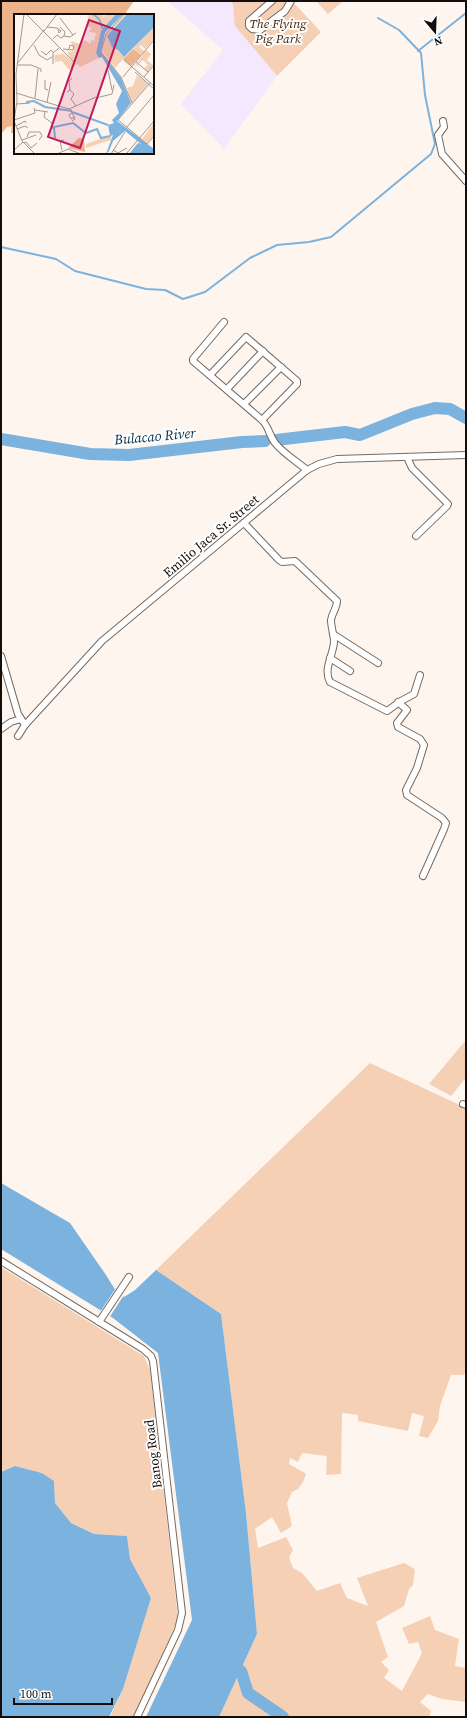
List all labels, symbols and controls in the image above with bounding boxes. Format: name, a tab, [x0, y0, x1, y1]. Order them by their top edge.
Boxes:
north arrow	[415, 12, 455, 52]
inset map	[14, 14, 154, 154]
park label: The Flying Pig Park	[249, 15, 307, 47]
text: N	[432, 33, 444, 49]
water label: Bulacao River	[113, 422, 197, 450]
street label: Emilio Jaca Sr. Street	[160, 490, 263, 581]
street label: Banog Road	[140, 1418, 166, 1489]
scale bar	[14, 1680, 112, 1706]
text: 100 m	[20, 1686, 52, 1702]

